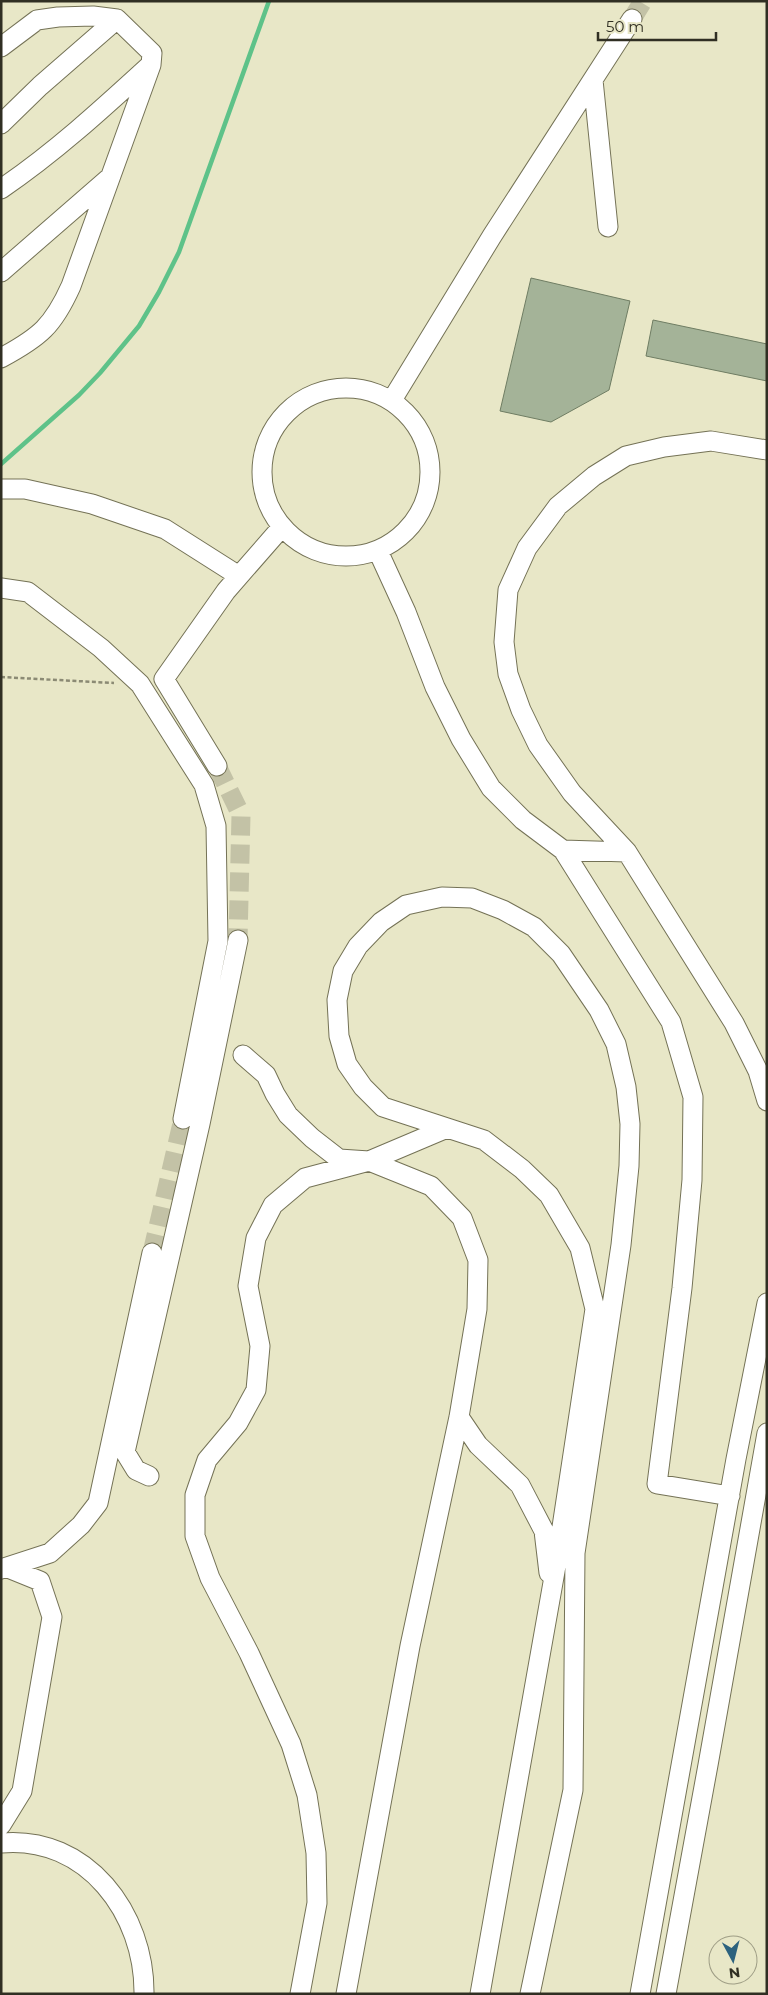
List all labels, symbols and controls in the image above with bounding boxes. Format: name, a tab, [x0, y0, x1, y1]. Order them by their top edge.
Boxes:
scale bar	[598, 10, 716, 42]
text: 50 m	[606, 17, 644, 36]
north arrow	[708, 1935, 758, 1985]
text: N	[728, 1963, 741, 1983]

